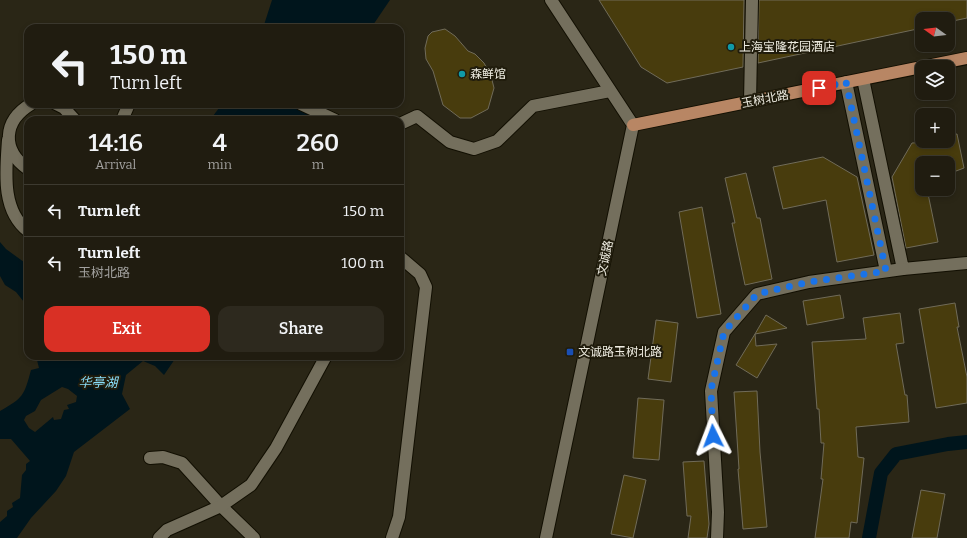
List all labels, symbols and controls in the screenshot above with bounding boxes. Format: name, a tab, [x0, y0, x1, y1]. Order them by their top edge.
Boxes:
north arrow	[915, 12, 955, 52]
map controls	[915, 12, 955, 196]
text: 150 m	[110, 38, 187, 71]
icon: left	[44, 40, 96, 92]
place label: 上海宝隆花园酒店	[739, 40, 835, 54]
marker: 上海宝隆花园酒店	[726, 42, 736, 52]
button: layers	[915, 60, 955, 100]
place label: 森鲜馆	[470, 67, 506, 81]
marker: 森鲜馆	[457, 69, 467, 79]
pin	[802, 71, 836, 105]
text: Turn left	[110, 72, 182, 94]
icon: arrive	[808, 77, 830, 99]
street label: 玉树北路	[740, 88, 790, 110]
button: +	[915, 108, 955, 148]
text: 14:16	[89, 129, 143, 157]
text: 4	[213, 129, 227, 157]
text: 260	[297, 129, 339, 157]
button: −	[915, 156, 955, 196]
text: Arrival	[95, 157, 136, 172]
text: min	[207, 157, 232, 172]
text: m	[312, 157, 324, 172]
icon: left	[44, 200, 66, 222]
text: Turn left	[78, 202, 140, 220]
text: 150 m	[343, 202, 384, 220]
street label: 文诚路	[594, 239, 616, 277]
text: Turn left	[78, 244, 140, 262]
icon: left	[44, 252, 66, 274]
text: 100 m	[341, 254, 384, 272]
text: 玉树北路	[78, 265, 130, 280]
button: Exit	[44, 306, 210, 352]
button: Share	[218, 306, 384, 352]
place label: 文诚路玉树北路	[578, 345, 662, 359]
marker: 文诚路玉树北路	[565, 347, 575, 357]
water label: 华亭湖	[78, 375, 119, 390]
position arrow	[692, 415, 734, 457]

